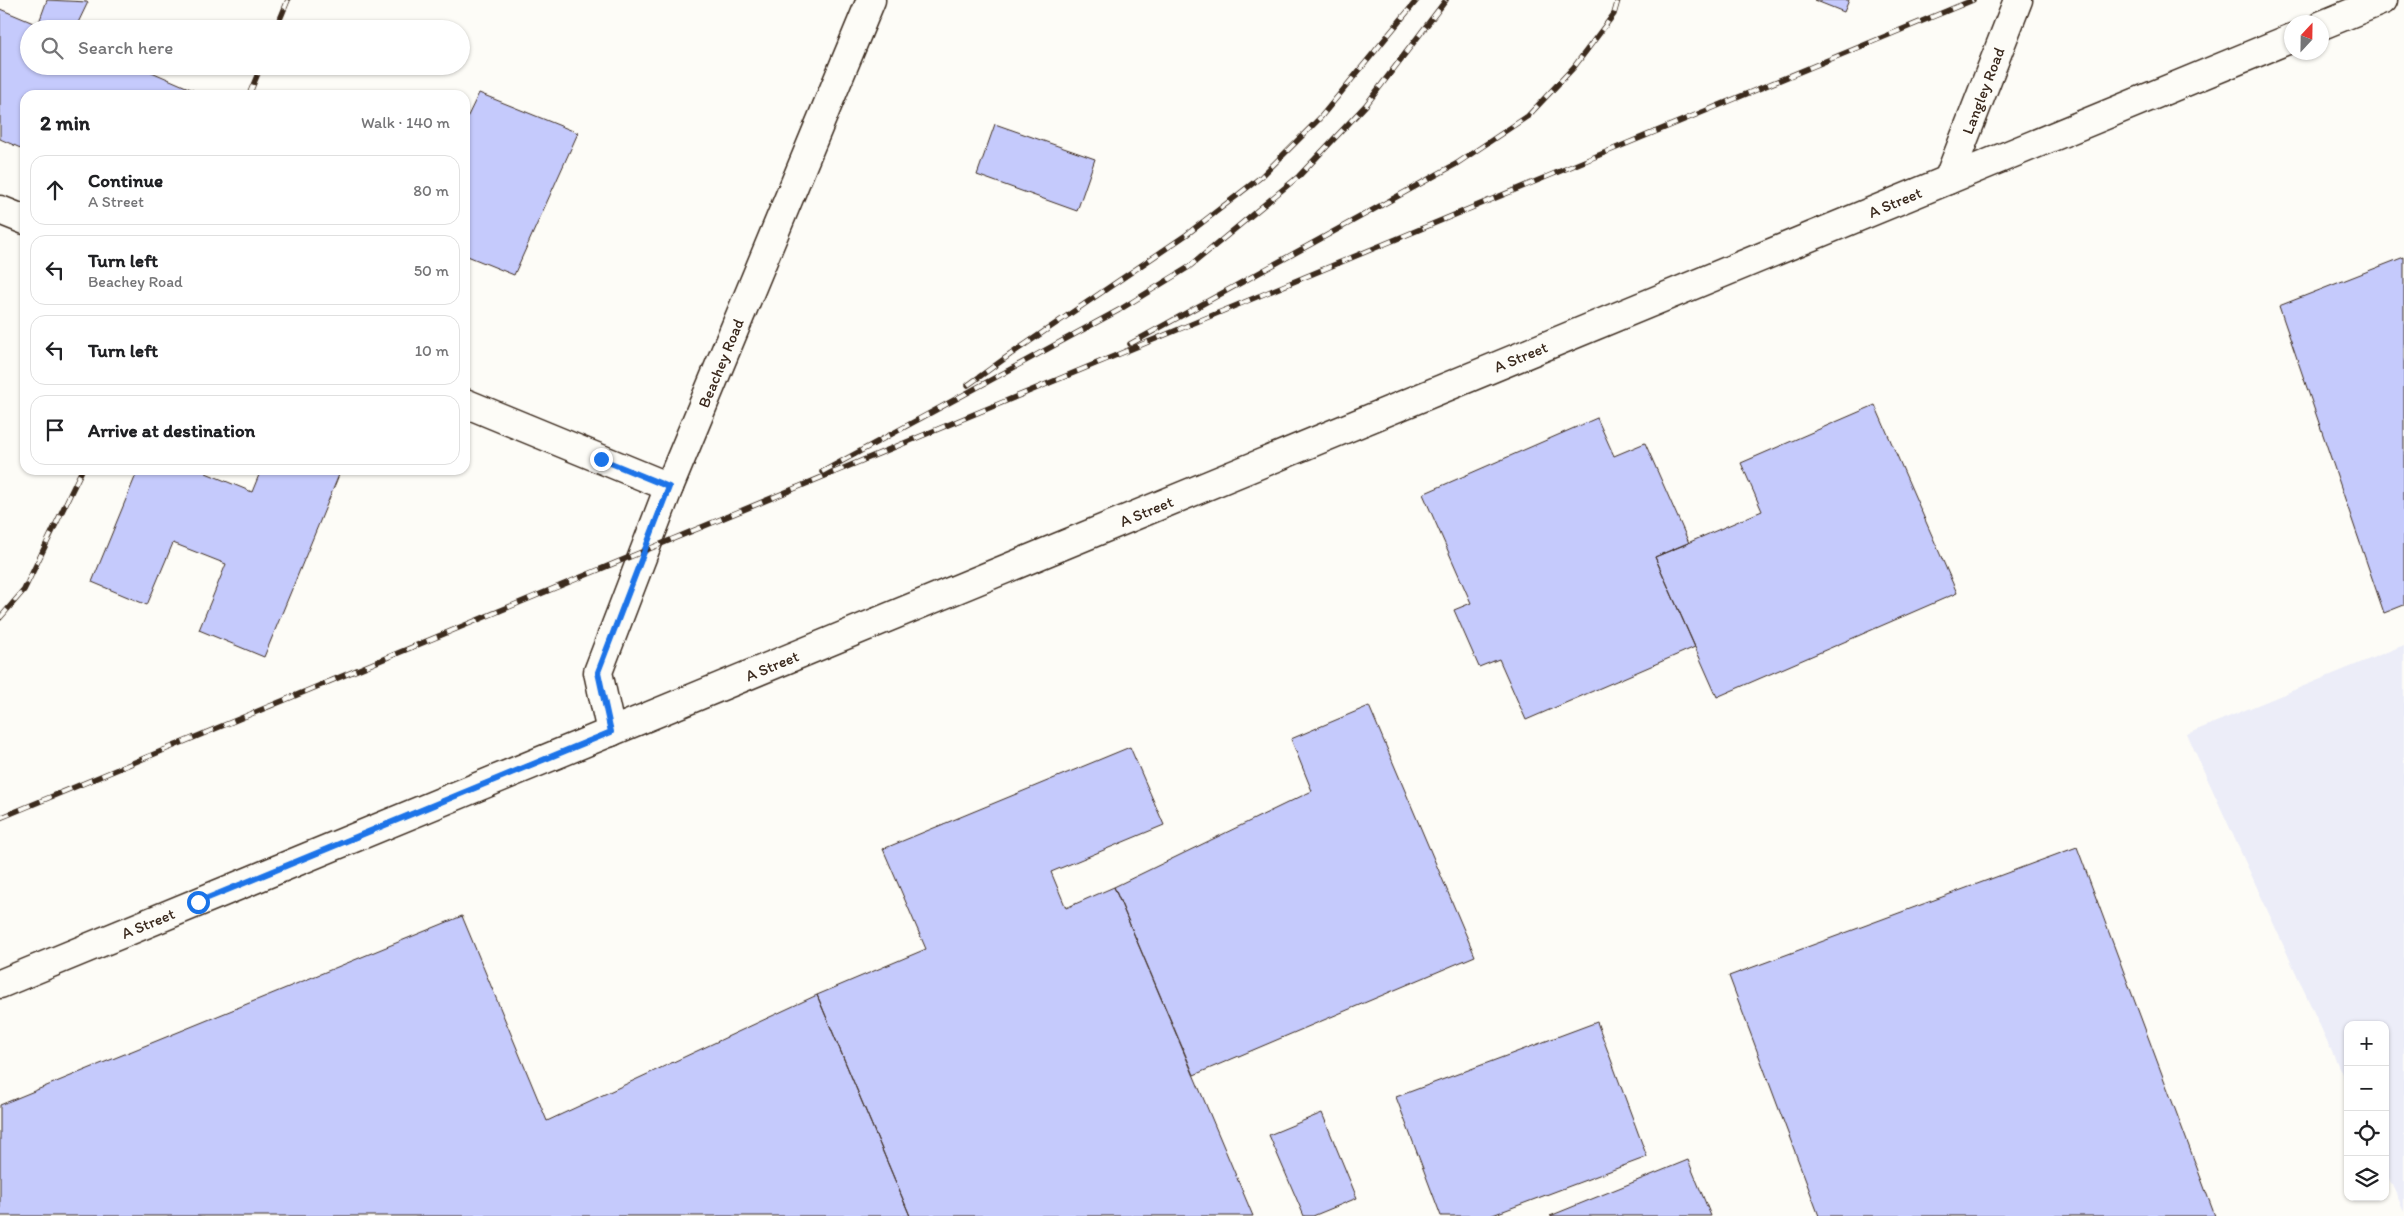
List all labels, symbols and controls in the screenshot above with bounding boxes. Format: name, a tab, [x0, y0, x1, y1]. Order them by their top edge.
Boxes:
north arrow	[2284, 15, 2329, 60]
search box	[20, 20, 470, 75]
icon: search	[38, 34, 66, 62]
text: Search here	[78, 36, 173, 59]
street label: Langley Road	[1958, 44, 2009, 137]
text: 2 min	[40, 110, 90, 135]
text: Walk · 140 m	[361, 113, 450, 132]
text: Continue	[88, 169, 163, 192]
icon: ahead	[41, 176, 69, 204]
text: 80 m	[413, 181, 449, 200]
street label: A Street	[1866, 183, 1925, 222]
text: A Street	[88, 192, 144, 211]
text: Turn left	[88, 249, 158, 272]
icon: left	[41, 256, 69, 284]
text: 50 m	[414, 261, 449, 280]
text: Beachey Road	[88, 272, 183, 291]
street label: Beachey Road	[694, 315, 748, 411]
icon: left	[41, 336, 69, 364]
street label: A Street	[1491, 337, 1550, 376]
text: Turn left	[88, 339, 158, 362]
text: 10 m	[415, 341, 449, 360]
icon: arrive	[41, 416, 69, 444]
text: Arrive at destination	[88, 419, 255, 442]
route end	[590, 448, 613, 471]
street label: A Street	[1117, 492, 1176, 531]
street label: A Street	[742, 646, 802, 685]
route start	[187, 891, 210, 914]
street label: A Street	[118, 904, 178, 943]
map controls	[2344, 1021, 2389, 1201]
button: +	[2344, 1021, 2389, 1066]
button: −	[2344, 1066, 2389, 1111]
button: locate	[2344, 1111, 2389, 1156]
button: layers	[2344, 1156, 2389, 1201]

